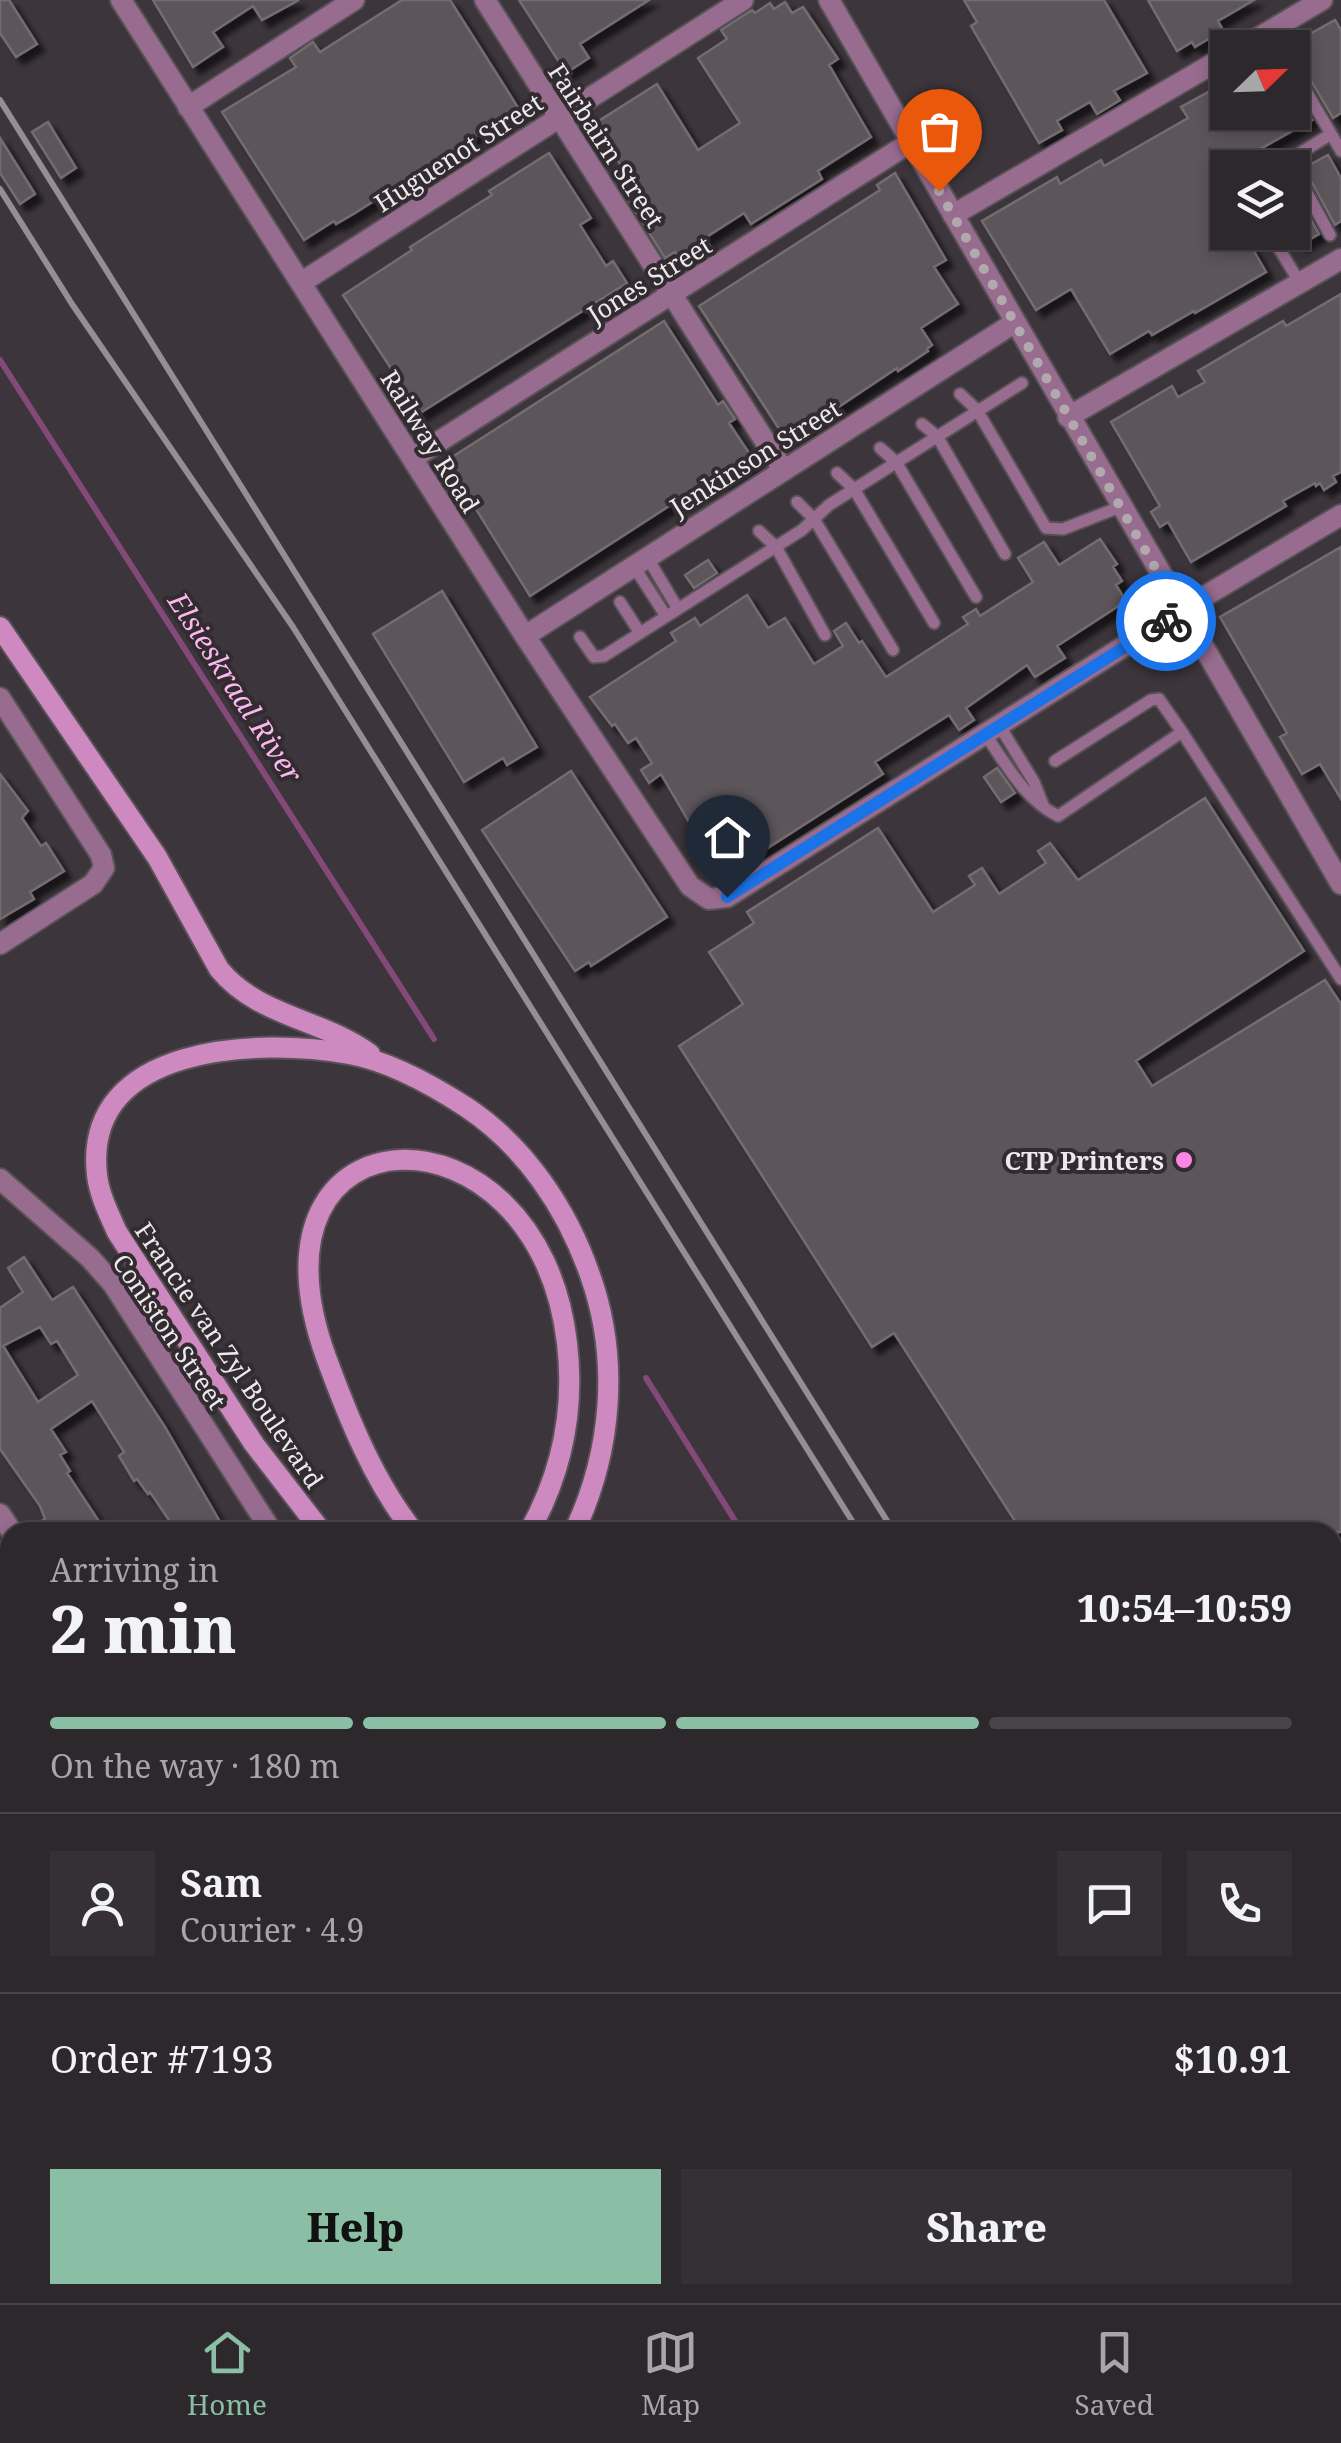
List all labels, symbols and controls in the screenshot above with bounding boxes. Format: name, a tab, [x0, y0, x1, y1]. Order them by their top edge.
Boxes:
north arrow	[1210, 30, 1310, 130]
map controls	[1210, 30, 1310, 250]
street label: Fairbairn Street	[541, 56, 673, 234]
street label: Huguenot Street	[367, 85, 549, 219]
pin	[897, 89, 982, 192]
icon: bag	[912, 104, 967, 159]
button: layers	[1210, 150, 1310, 250]
street label: Jones Street	[580, 227, 718, 331]
street label: Railway Road	[374, 363, 488, 519]
street label: Jenkinson Street	[662, 391, 847, 524]
courier	[1116, 571, 1216, 671]
water label: Elsieskraal River	[160, 584, 312, 790]
icon: bike	[1139, 594, 1194, 649]
pin	[685, 795, 770, 898]
icon: home	[700, 810, 755, 865]
place label: CTP Printers	[1004, 1143, 1164, 1177]
marker: CTP Printers	[1173, 1149, 1195, 1171]
street label: Francie van Zyl Boulevard	[128, 1215, 332, 1495]
street label: Coniston Street	[105, 1247, 235, 1416]
text: Arriving in	[50, 1548, 219, 1591]
text: 10:54–10:59	[1077, 1581, 1292, 1633]
text: 2 min	[50, 1584, 237, 1672]
text: On the way · 180 m	[50, 1744, 340, 1787]
button: person	[50, 1851, 155, 1956]
button: chat	[1057, 1851, 1162, 1956]
button: phone	[1187, 1851, 1292, 1956]
text: Sam	[180, 1856, 262, 1908]
text: Courier · 4.9	[180, 1908, 364, 1951]
text: Order #7193	[50, 2032, 274, 2084]
text: $10.91	[1173, 2032, 1292, 2084]
button: Help	[50, 2169, 661, 2284]
button: Share	[681, 2169, 1292, 2284]
tab: Home	[187, 2325, 267, 2423]
tab: Map	[641, 2325, 700, 2423]
tab: Saved	[1075, 2325, 1154, 2423]

